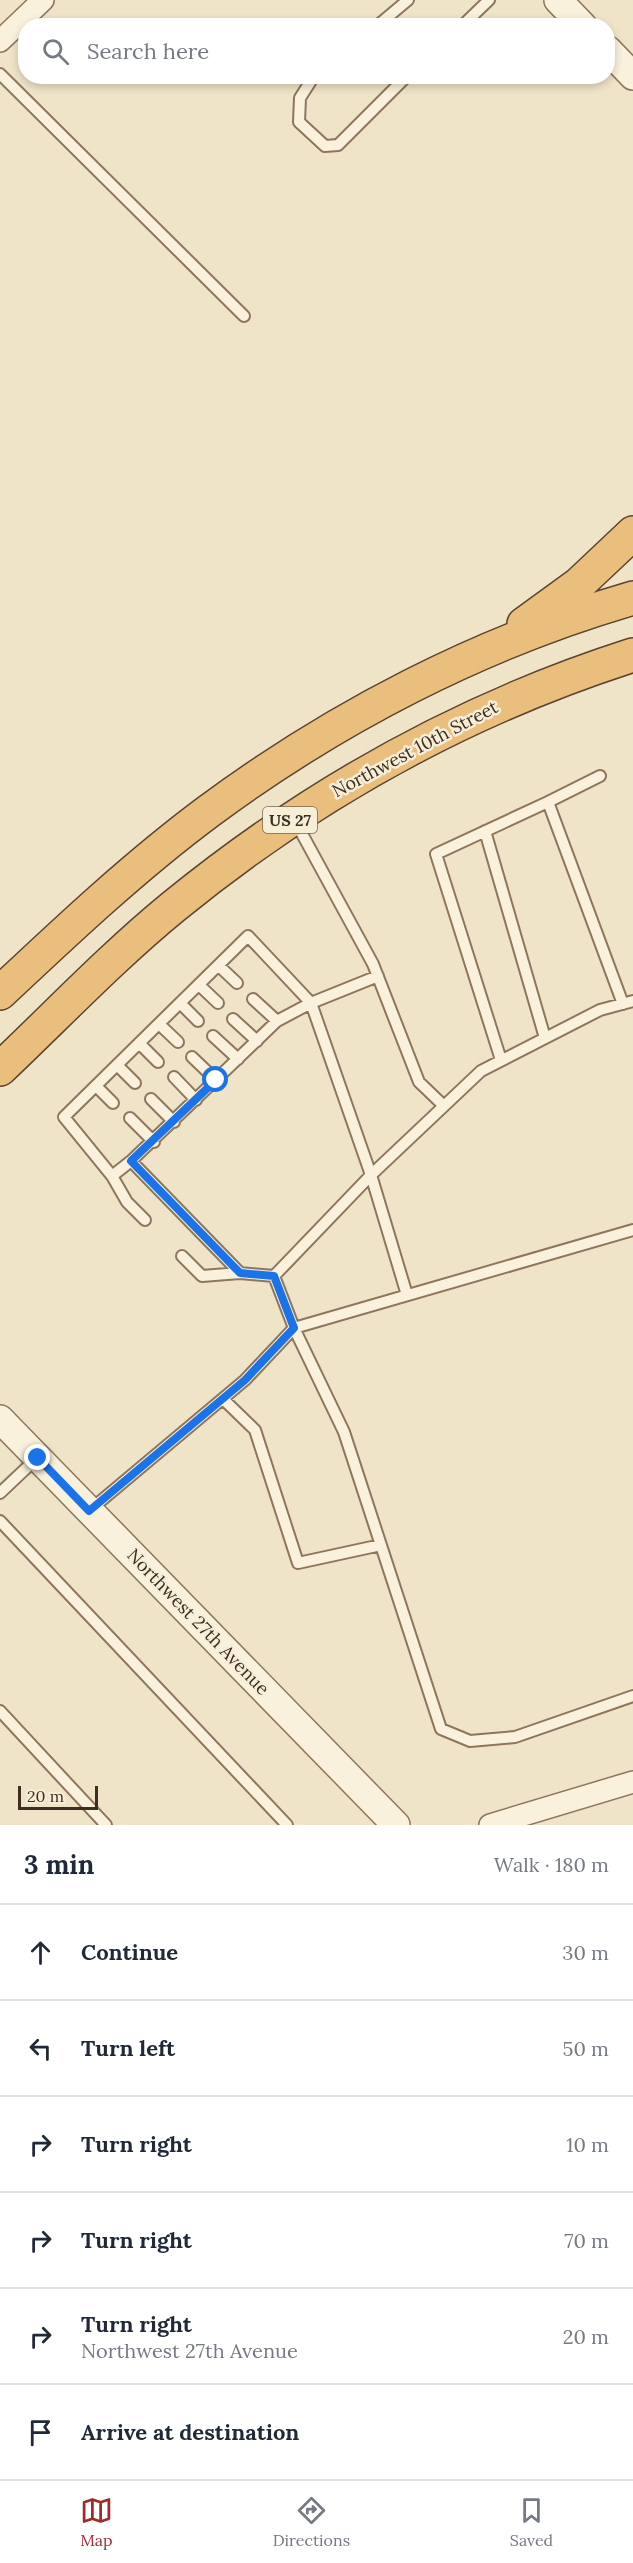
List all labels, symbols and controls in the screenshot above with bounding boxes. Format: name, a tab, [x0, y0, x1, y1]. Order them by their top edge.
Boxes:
search box	[18, 18, 615, 84]
icon: search	[39, 35, 72, 68]
text: Search here	[87, 37, 209, 65]
street label: Northwest 10th Street	[328, 695, 502, 802]
road number: US 27	[263, 807, 317, 833]
route start	[202, 1066, 228, 1092]
route end	[24, 1444, 50, 1470]
street label: Northwest 27th Avenue	[122, 1543, 275, 1700]
scale bar	[18, 1783, 98, 1810]
text: 20 m	[27, 1786, 64, 1806]
text: 3 min	[24, 1848, 94, 1881]
text: Walk · 180 m	[494, 1852, 609, 1877]
icon: ahead	[24, 1936, 57, 1969]
text: Continue	[81, 1938, 178, 1966]
text: 30 m	[562, 1940, 609, 1965]
icon: left	[24, 2032, 57, 2065]
text: Turn left	[81, 2034, 175, 2062]
text: 50 m	[563, 2036, 609, 2061]
icon: right	[24, 2128, 57, 2161]
text: Turn right	[81, 2130, 192, 2158]
text: 10 m	[566, 2132, 609, 2157]
icon: right	[24, 2224, 57, 2257]
text: Turn right	[81, 2226, 192, 2254]
text: 70 m	[564, 2228, 609, 2253]
text: Turn right	[81, 2310, 192, 2338]
icon: right	[24, 2320, 57, 2353]
text: 20 m	[563, 2324, 609, 2349]
text: Northwest 27th Avenue	[81, 2338, 298, 2363]
icon: arrive	[24, 2416, 57, 2449]
text: Arrive at destination	[81, 2418, 299, 2446]
tab: Map	[80, 2494, 113, 2550]
tab: Directions	[273, 2494, 350, 2550]
tab: Saved	[510, 2494, 553, 2550]

